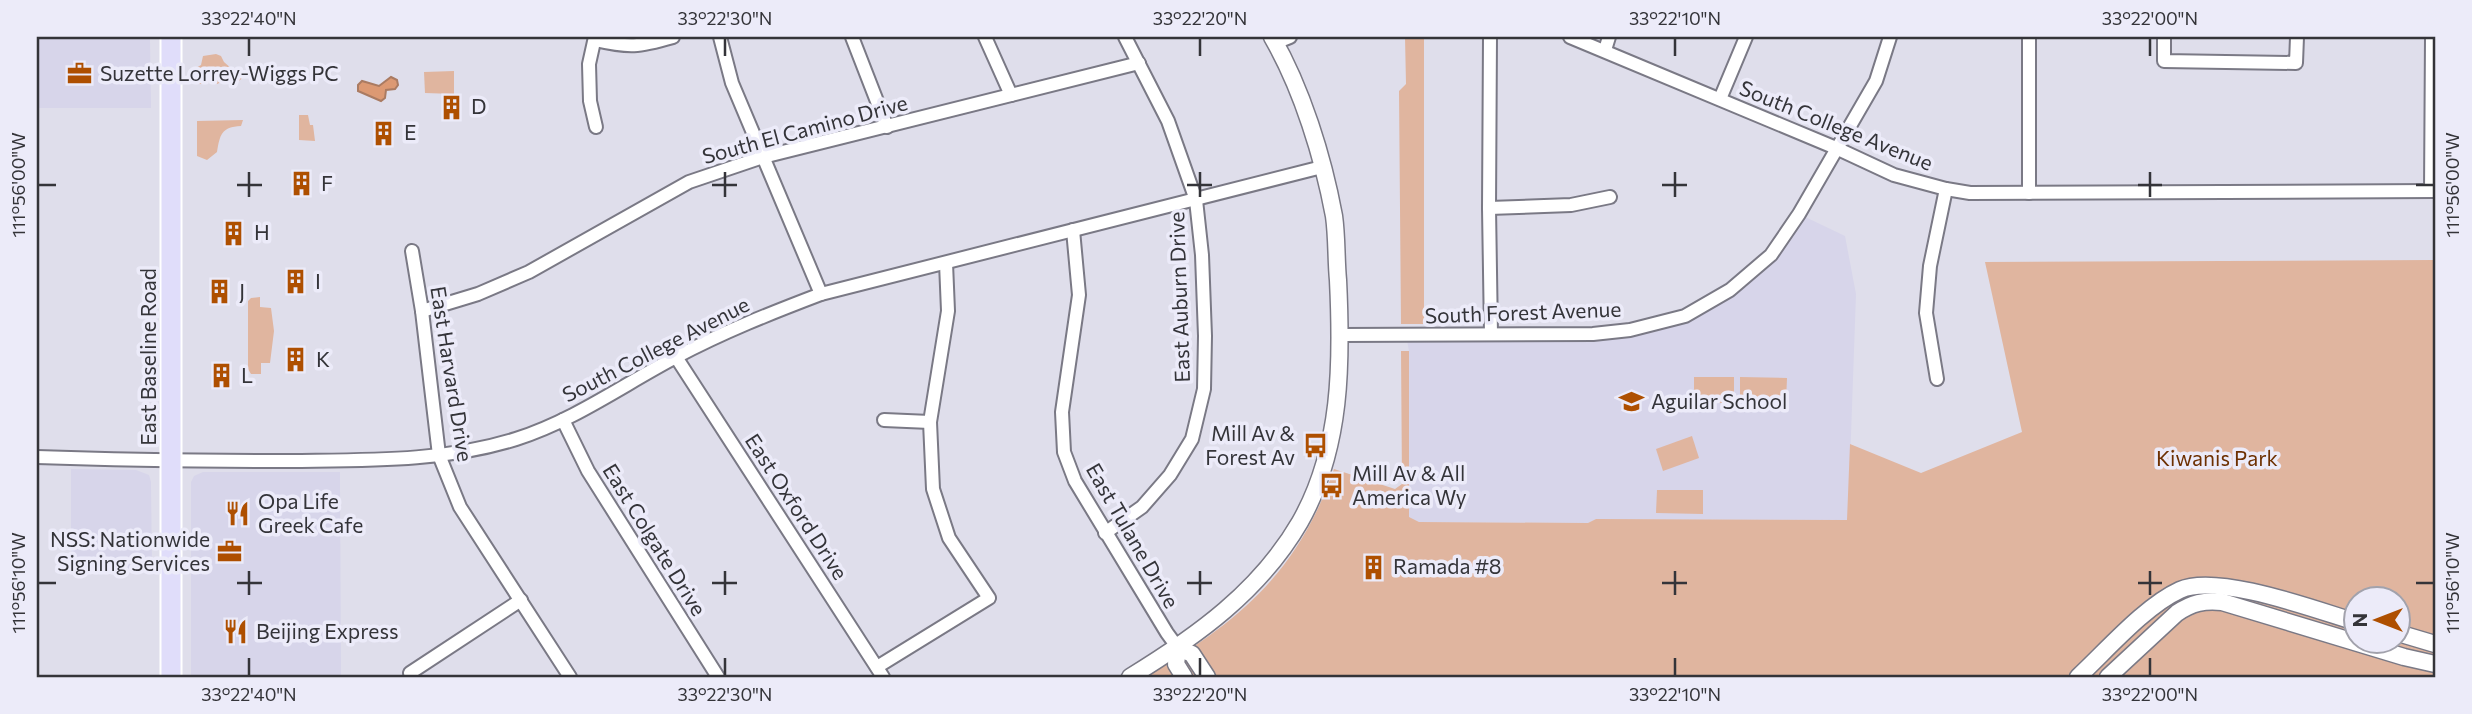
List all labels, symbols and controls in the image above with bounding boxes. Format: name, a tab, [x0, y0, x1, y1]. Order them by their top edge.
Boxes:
text: 33°22'40"N	[201, 7, 297, 29]
text: 33°22'30"N	[678, 7, 772, 29]
text: 33°22'20"N	[1153, 7, 1247, 29]
text: 33°22'10"N	[1629, 7, 1721, 29]
text: 33°22'00"N	[2102, 7, 2198, 29]
office icon: Suzette Lorrey-Wiggs PC	[66, 60, 94, 88]
place label: Suzette Lorrey-Wiggs PC	[100, 60, 339, 85]
street label: South College Avenue	[1736, 74, 1937, 175]
street label: South El Camino Drive	[699, 89, 910, 168]
building icon: D	[437, 93, 465, 121]
place label: D	[471, 93, 486, 118]
building icon: E	[370, 119, 398, 147]
place label: E	[404, 119, 416, 144]
text: 111°56'00"W	[7, 132, 29, 238]
text: 111°56'00"W	[2441, 132, 2463, 238]
building icon: F	[287, 170, 315, 198]
place label: F	[321, 170, 333, 195]
street label: East Auburn Drive	[1163, 211, 1194, 383]
building icon: H	[220, 219, 248, 247]
place label: H	[254, 219, 270, 244]
street label: East Baseline Road	[135, 268, 160, 446]
building icon: I	[281, 268, 309, 296]
place label: I	[315, 268, 321, 293]
building icon: J	[205, 278, 233, 306]
place label: J	[239, 278, 245, 303]
street label: East Harvard Drive	[426, 284, 479, 463]
street label: South College Avenue	[558, 291, 753, 407]
street label: South Forest Avenue	[1424, 296, 1622, 327]
building icon: K	[282, 346, 310, 374]
place label: K	[316, 346, 330, 371]
building icon: L	[207, 362, 235, 390]
place label: L	[241, 362, 253, 387]
school or university icon: Aguilar School	[1617, 388, 1645, 416]
place label: Aguilar School	[1651, 388, 1787, 413]
place label: Mill Av & Forest Av	[1205, 420, 1296, 469]
street label: East Oxford Drive	[741, 429, 854, 584]
bus stop icon: Mill Av & Forest Av	[1301, 432, 1329, 460]
park label: Kiwanis Park	[2156, 445, 2278, 470]
street label: East Tulane Drive	[1082, 458, 1185, 612]
street label: East Colgate Drive	[598, 459, 712, 620]
place label: Mill Av & All America Wy	[1352, 460, 1467, 509]
bus stop icon: Mill Av & All America Wy	[1318, 472, 1346, 500]
place label: Opa Life Greek Cafe	[258, 488, 363, 537]
restaurant icon: Opa Life Greek Cafe	[224, 500, 252, 528]
place label: NSS: Nationwide Signing Services	[50, 526, 210, 575]
text: 111°56'10"W	[7, 532, 29, 634]
text: 111°56'10"W	[2441, 532, 2463, 634]
office icon: NSS: Nationwide Signing Services	[216, 538, 244, 566]
building icon: Ramada #8	[1359, 553, 1387, 581]
place label: Ramada #8	[1393, 553, 1502, 578]
north arrow	[2342, 584, 2412, 654]
text: N	[2348, 613, 2371, 627]
restaurant icon: Beijing Express	[222, 618, 250, 646]
place label: Beijing Express	[256, 618, 398, 643]
text: 33°22'40"N	[201, 683, 297, 705]
text: 33°22'30"N	[678, 683, 772, 705]
text: 33°22'20"N	[1153, 683, 1247, 705]
text: 33°22'10"N	[1629, 683, 1721, 705]
text: 33°22'00"N	[2102, 683, 2198, 705]

